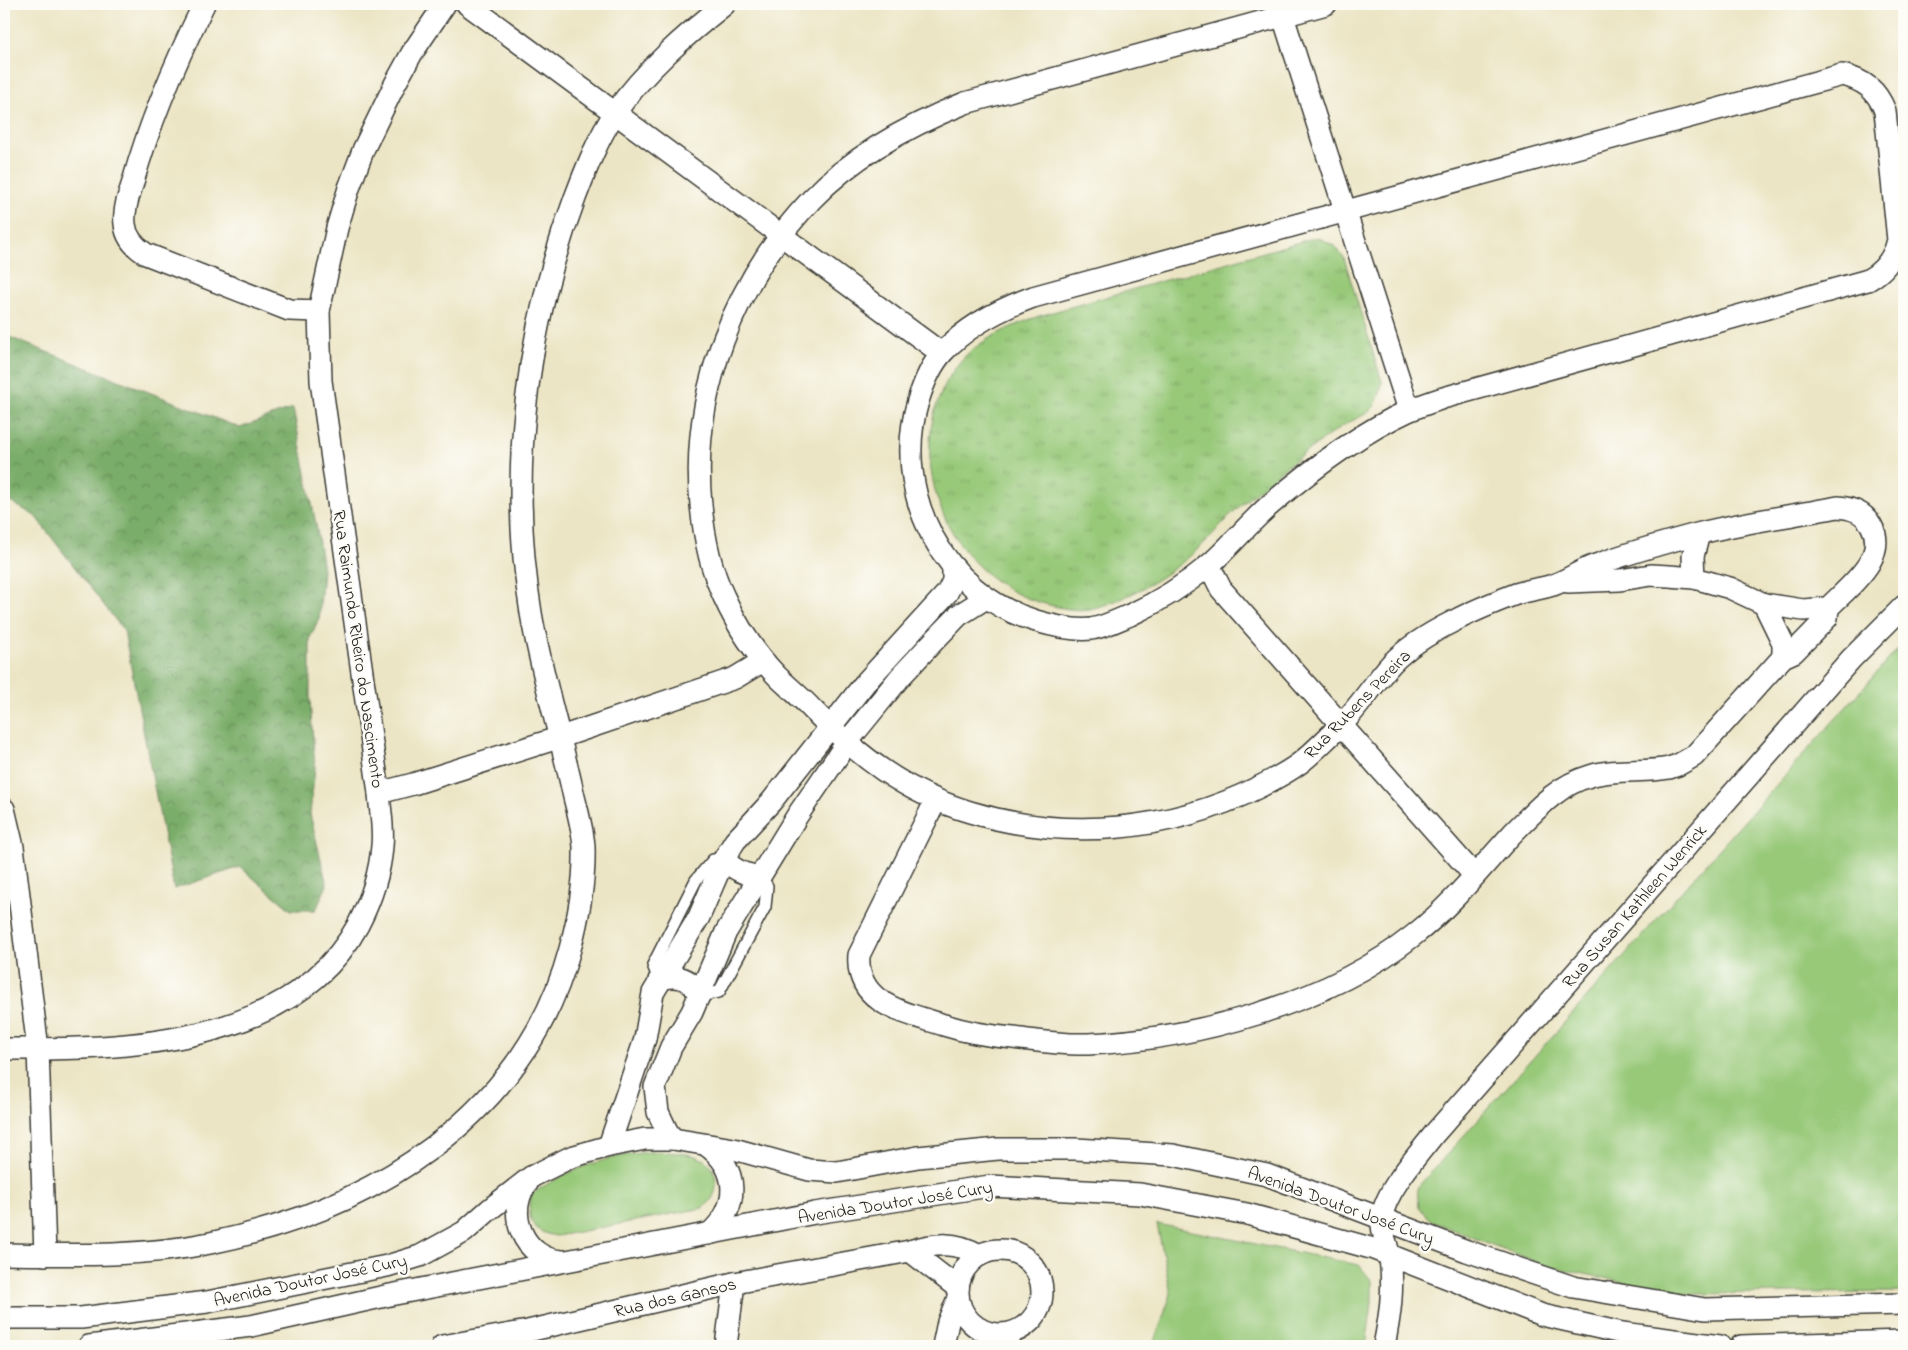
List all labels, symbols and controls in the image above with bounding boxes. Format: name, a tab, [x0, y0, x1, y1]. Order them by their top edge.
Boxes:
street label: Rua Raimundo Ribeiro do Nascimento	[325, 509, 389, 790]
street label: Rua Rubens Pereira	[1299, 644, 1418, 766]
street label: Rua Susan Kathleen Wenrick	[1557, 820, 1714, 995]
street label: Avenida Doutor José Cury	[1243, 1161, 1437, 1253]
street label: Avenida Doutor José Cury	[796, 1176, 995, 1232]
street label: Avenida Doutor José Cury	[211, 1249, 409, 1315]
street label: Rua dos Gansos	[612, 1272, 739, 1326]

